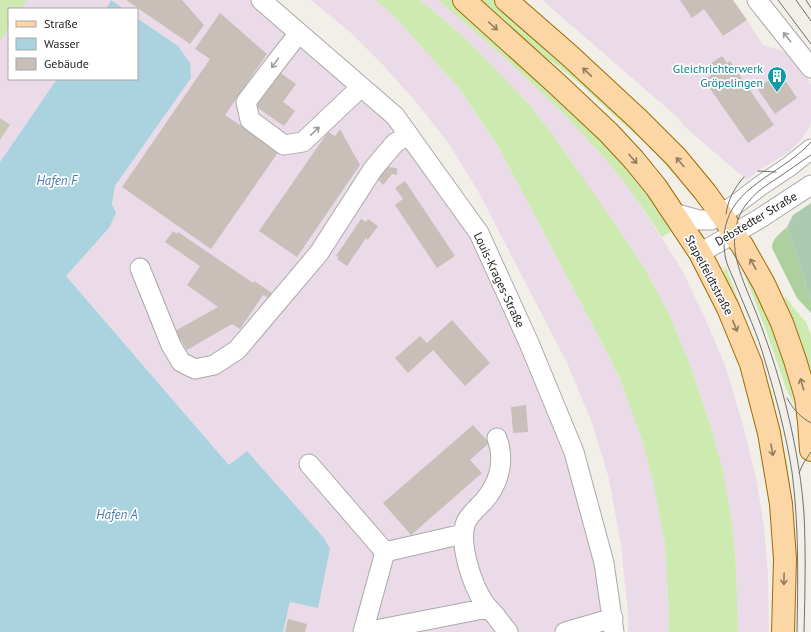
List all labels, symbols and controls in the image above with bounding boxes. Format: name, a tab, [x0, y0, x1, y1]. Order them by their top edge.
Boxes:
legend	[8, 8, 138, 80]
text: Straße	[44, 16, 78, 31]
one-way arrow	[488, 21, 498, 31]
one-way arrow	[782, 32, 791, 43]
text: Wasser	[44, 36, 80, 51]
text: Gebäude	[44, 56, 89, 71]
one-way arrow	[271, 58, 279, 69]
place label: Gleichrichterwerk Gröpelingen	[673, 61, 763, 90]
building icon: Gleichrichterwerk Gröpelingen	[766, 65, 788, 93]
one-way arrow	[582, 67, 592, 77]
one-way arrow	[310, 126, 320, 136]
one-way arrow	[628, 154, 637, 165]
one-way arrow	[676, 157, 685, 167]
water label: Hafen F	[37, 172, 79, 189]
street label: Debstedter Straße	[712, 188, 799, 249]
street label: Louis-Krages-Straße	[471, 230, 528, 330]
street label: Stapelfeldtstraße	[682, 232, 737, 317]
one-way arrow	[748, 258, 756, 270]
one-way arrow	[732, 319, 739, 331]
one-way arrow	[798, 377, 805, 390]
one-way arrow	[768, 443, 776, 456]
water label: Hafen A	[96, 506, 138, 523]
one-way arrow	[781, 572, 788, 585]

